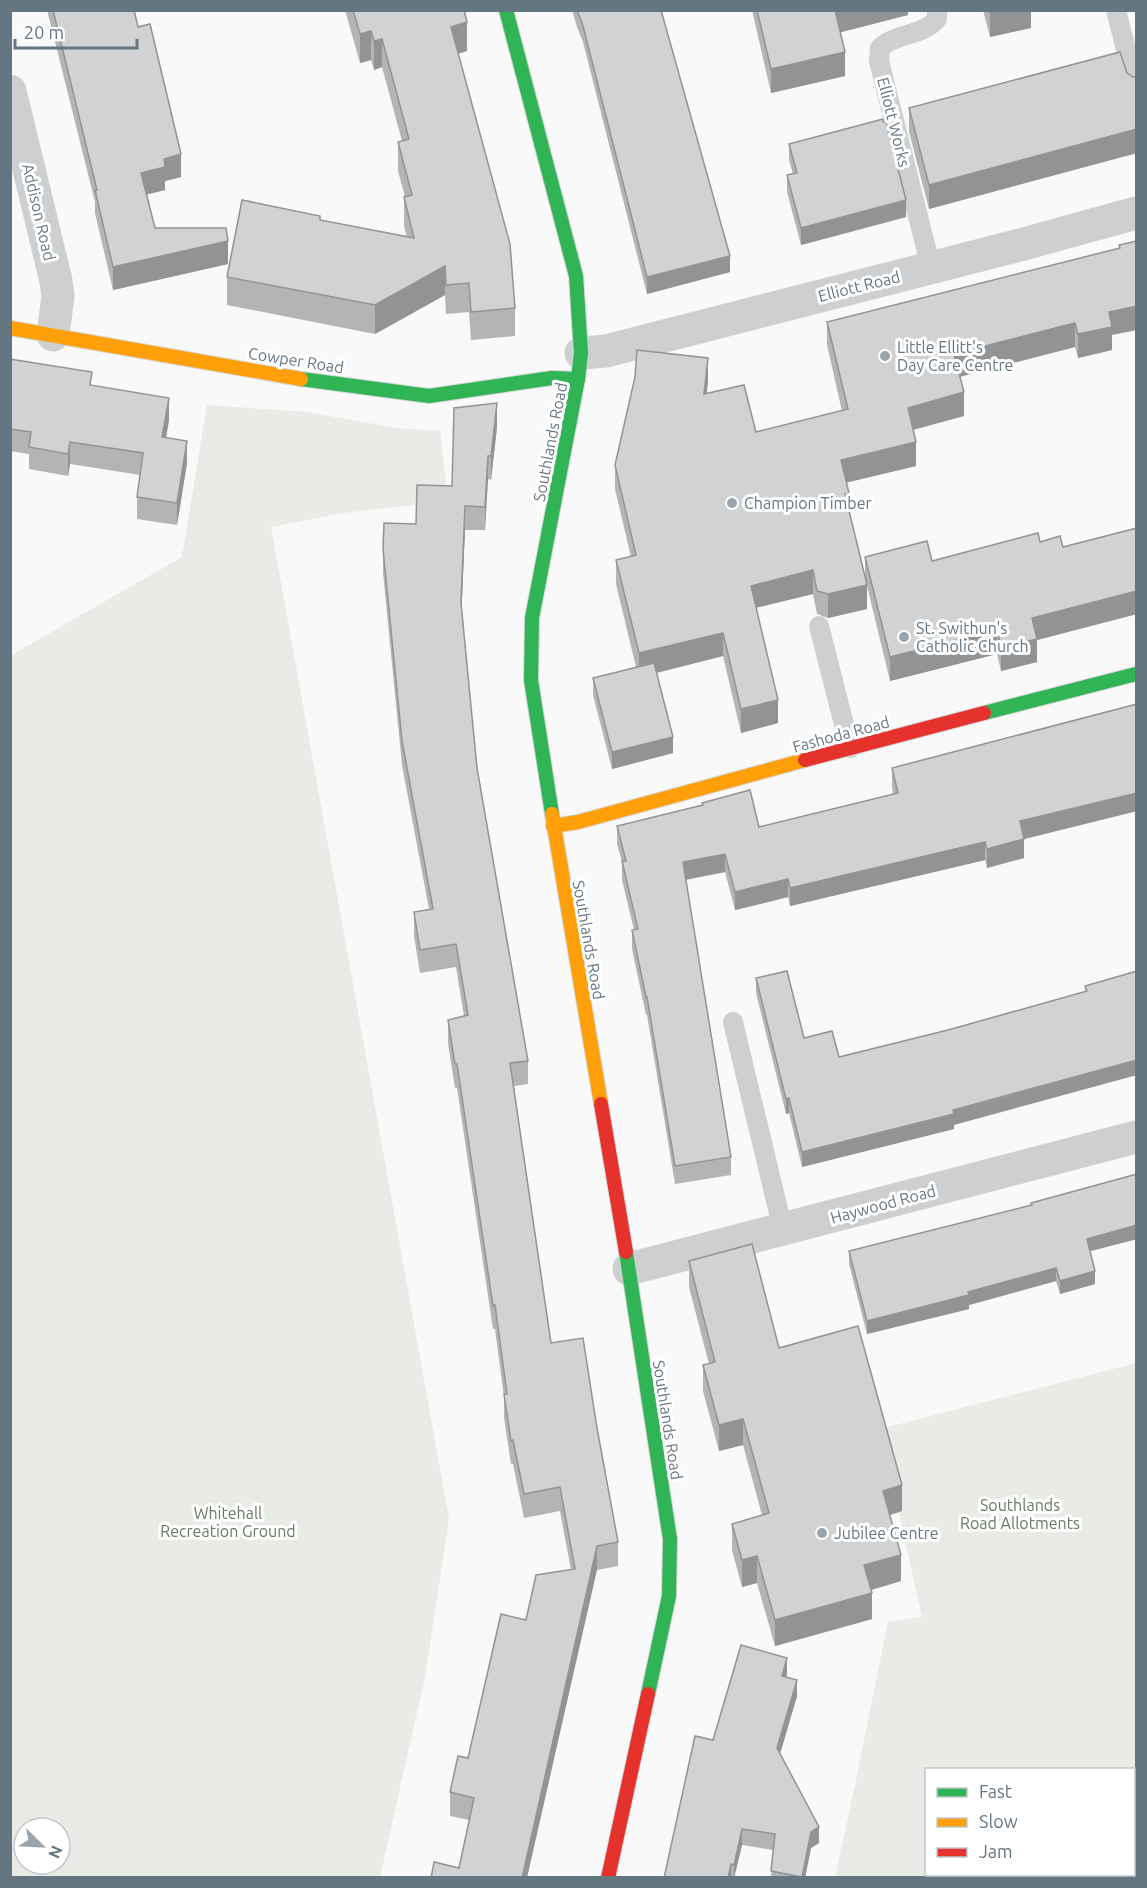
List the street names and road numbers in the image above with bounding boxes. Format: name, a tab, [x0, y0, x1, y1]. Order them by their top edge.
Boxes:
street label: Elliott Works	[874, 75, 914, 169]
street label: Addison Road	[19, 162, 59, 262]
street label: Elliott Road	[816, 267, 902, 305]
street label: Cowper Road	[247, 344, 345, 376]
street label: Southlands Road	[530, 381, 570, 503]
street label: Fashoda Road	[791, 712, 891, 756]
street label: Southlands Road	[570, 879, 608, 1001]
street label: Haywood Road	[828, 1181, 938, 1227]
street label: Southlands Road	[650, 1359, 686, 1481]

